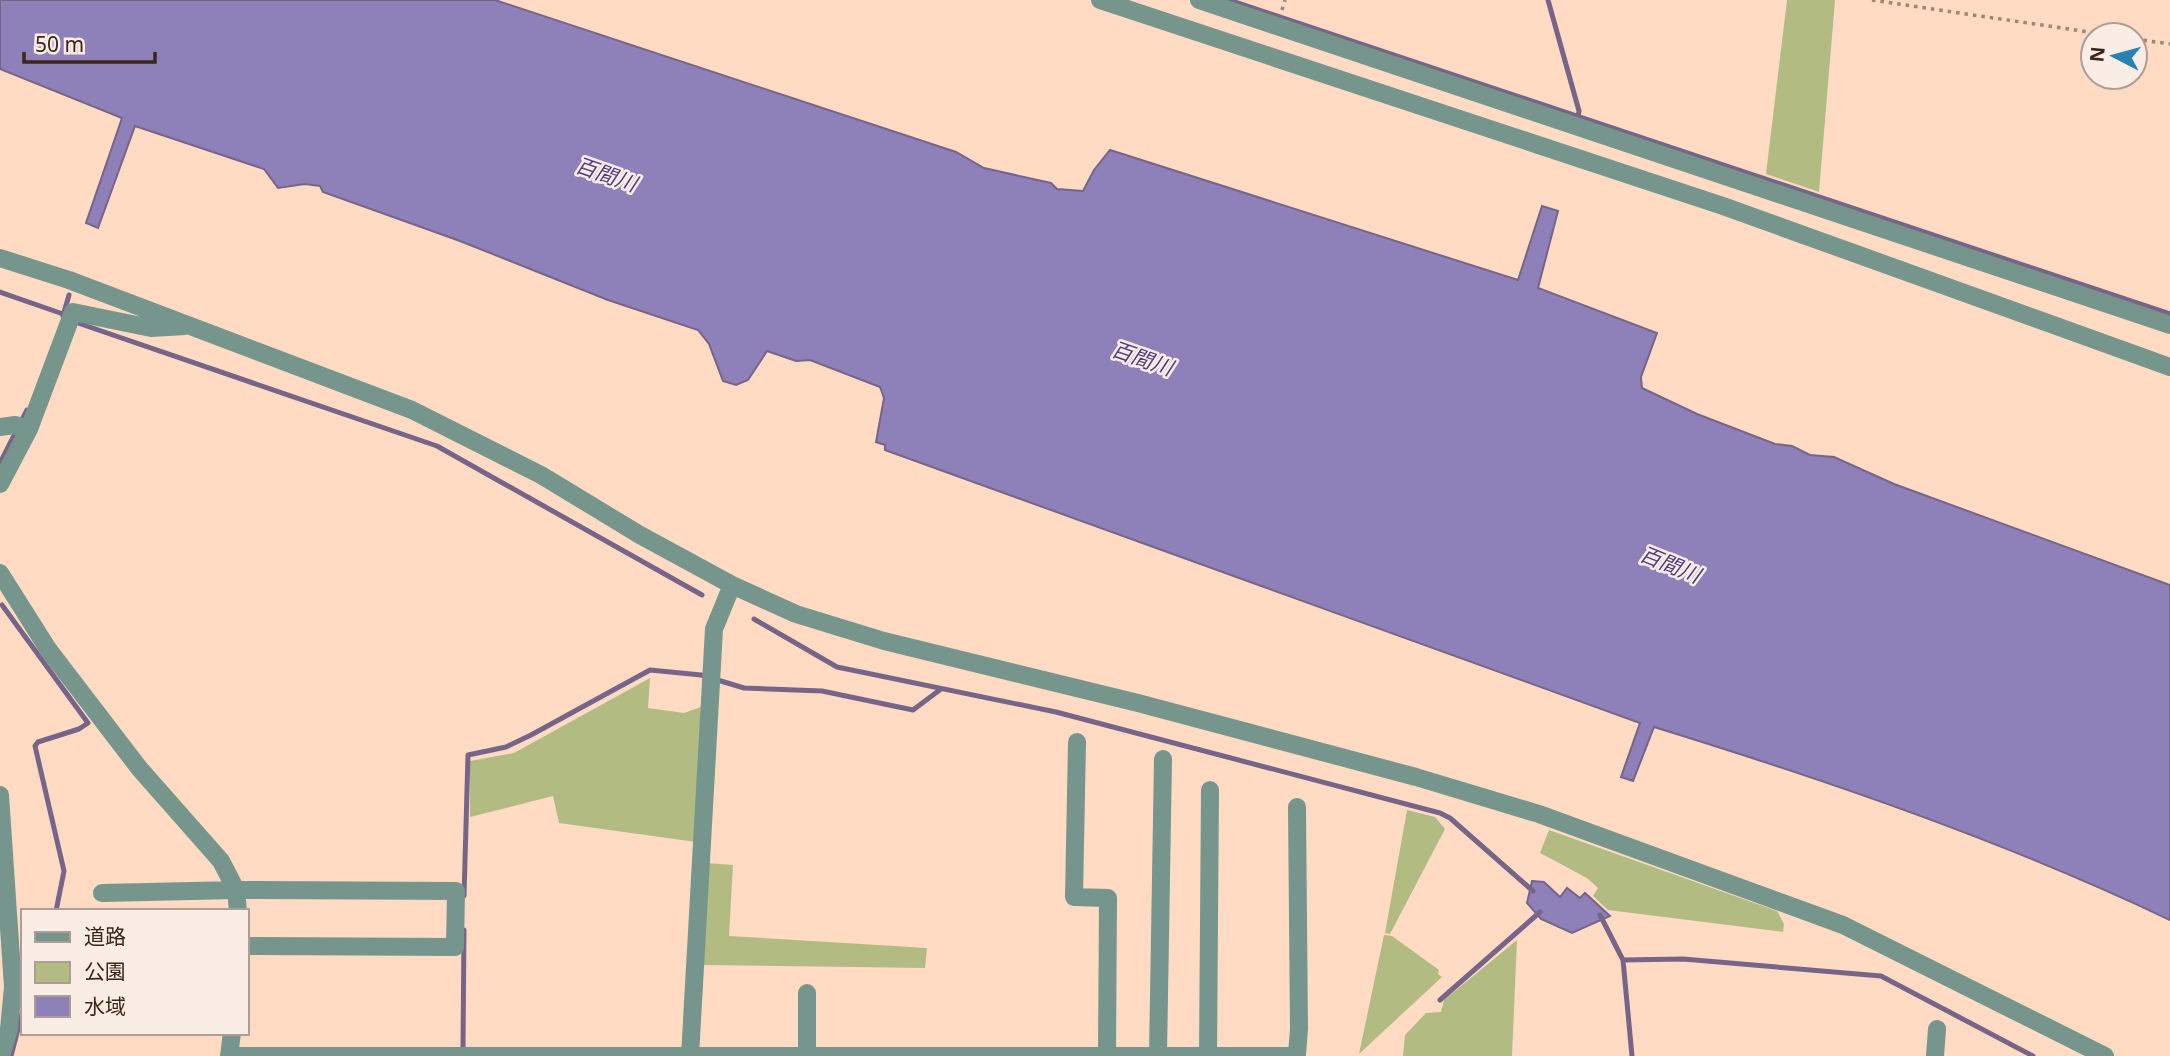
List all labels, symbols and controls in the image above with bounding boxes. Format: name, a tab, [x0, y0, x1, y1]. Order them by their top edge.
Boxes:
scale bar	[24, 21, 156, 65]
north arrow	[2079, 21, 2149, 91]
text: 50 m	[35, 30, 84, 58]
text: N	[2083, 45, 2111, 63]
water label: 百間川	[572, 151, 643, 198]
water label: 百間川	[1108, 335, 1179, 382]
water label: 百間川	[1636, 539, 1707, 590]
legend	[21, 909, 248, 1035]
text: 道路	[84, 922, 126, 950]
text: 公園	[84, 957, 126, 985]
text: 水域	[84, 992, 126, 1020]

